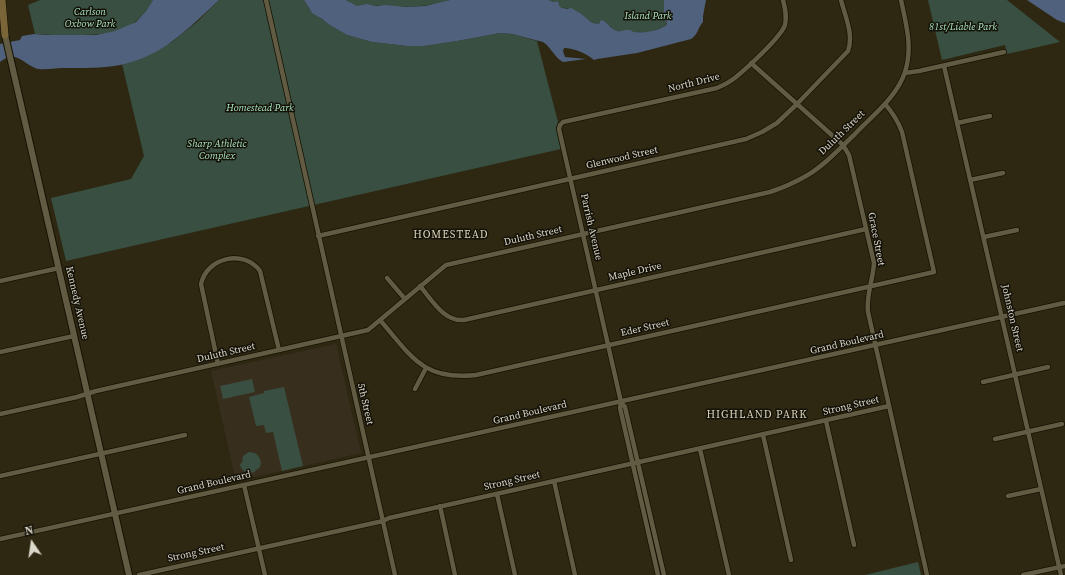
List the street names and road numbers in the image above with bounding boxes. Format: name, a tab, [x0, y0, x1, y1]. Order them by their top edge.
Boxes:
street label: North Drive	[667, 71, 721, 95]
street label: Duluth Street	[817, 108, 867, 158]
street label: Glenwood Street	[585, 144, 659, 172]
street label: Parrish Avenue	[578, 193, 604, 261]
street label: Grace Street	[865, 211, 887, 267]
street label: Duluth Street	[503, 224, 563, 248]
street label: Maple Drive	[607, 260, 663, 284]
street label: Kennedy Avenue	[63, 265, 91, 341]
street label: Johnston Street	[998, 283, 1026, 353]
street label: Eder Street	[620, 317, 670, 339]
street label: Grand Boulevard	[809, 329, 885, 357]
street label: Duluth Street	[196, 341, 256, 365]
street label: 5th Street	[354, 382, 376, 426]
street label: Strong Street	[822, 394, 880, 418]
street label: Grand Boulevard	[492, 399, 568, 427]
street label: Grand Boulevard	[176, 469, 252, 497]
street label: Strong Street	[483, 469, 541, 493]
street label: Strong Street	[167, 541, 225, 565]

